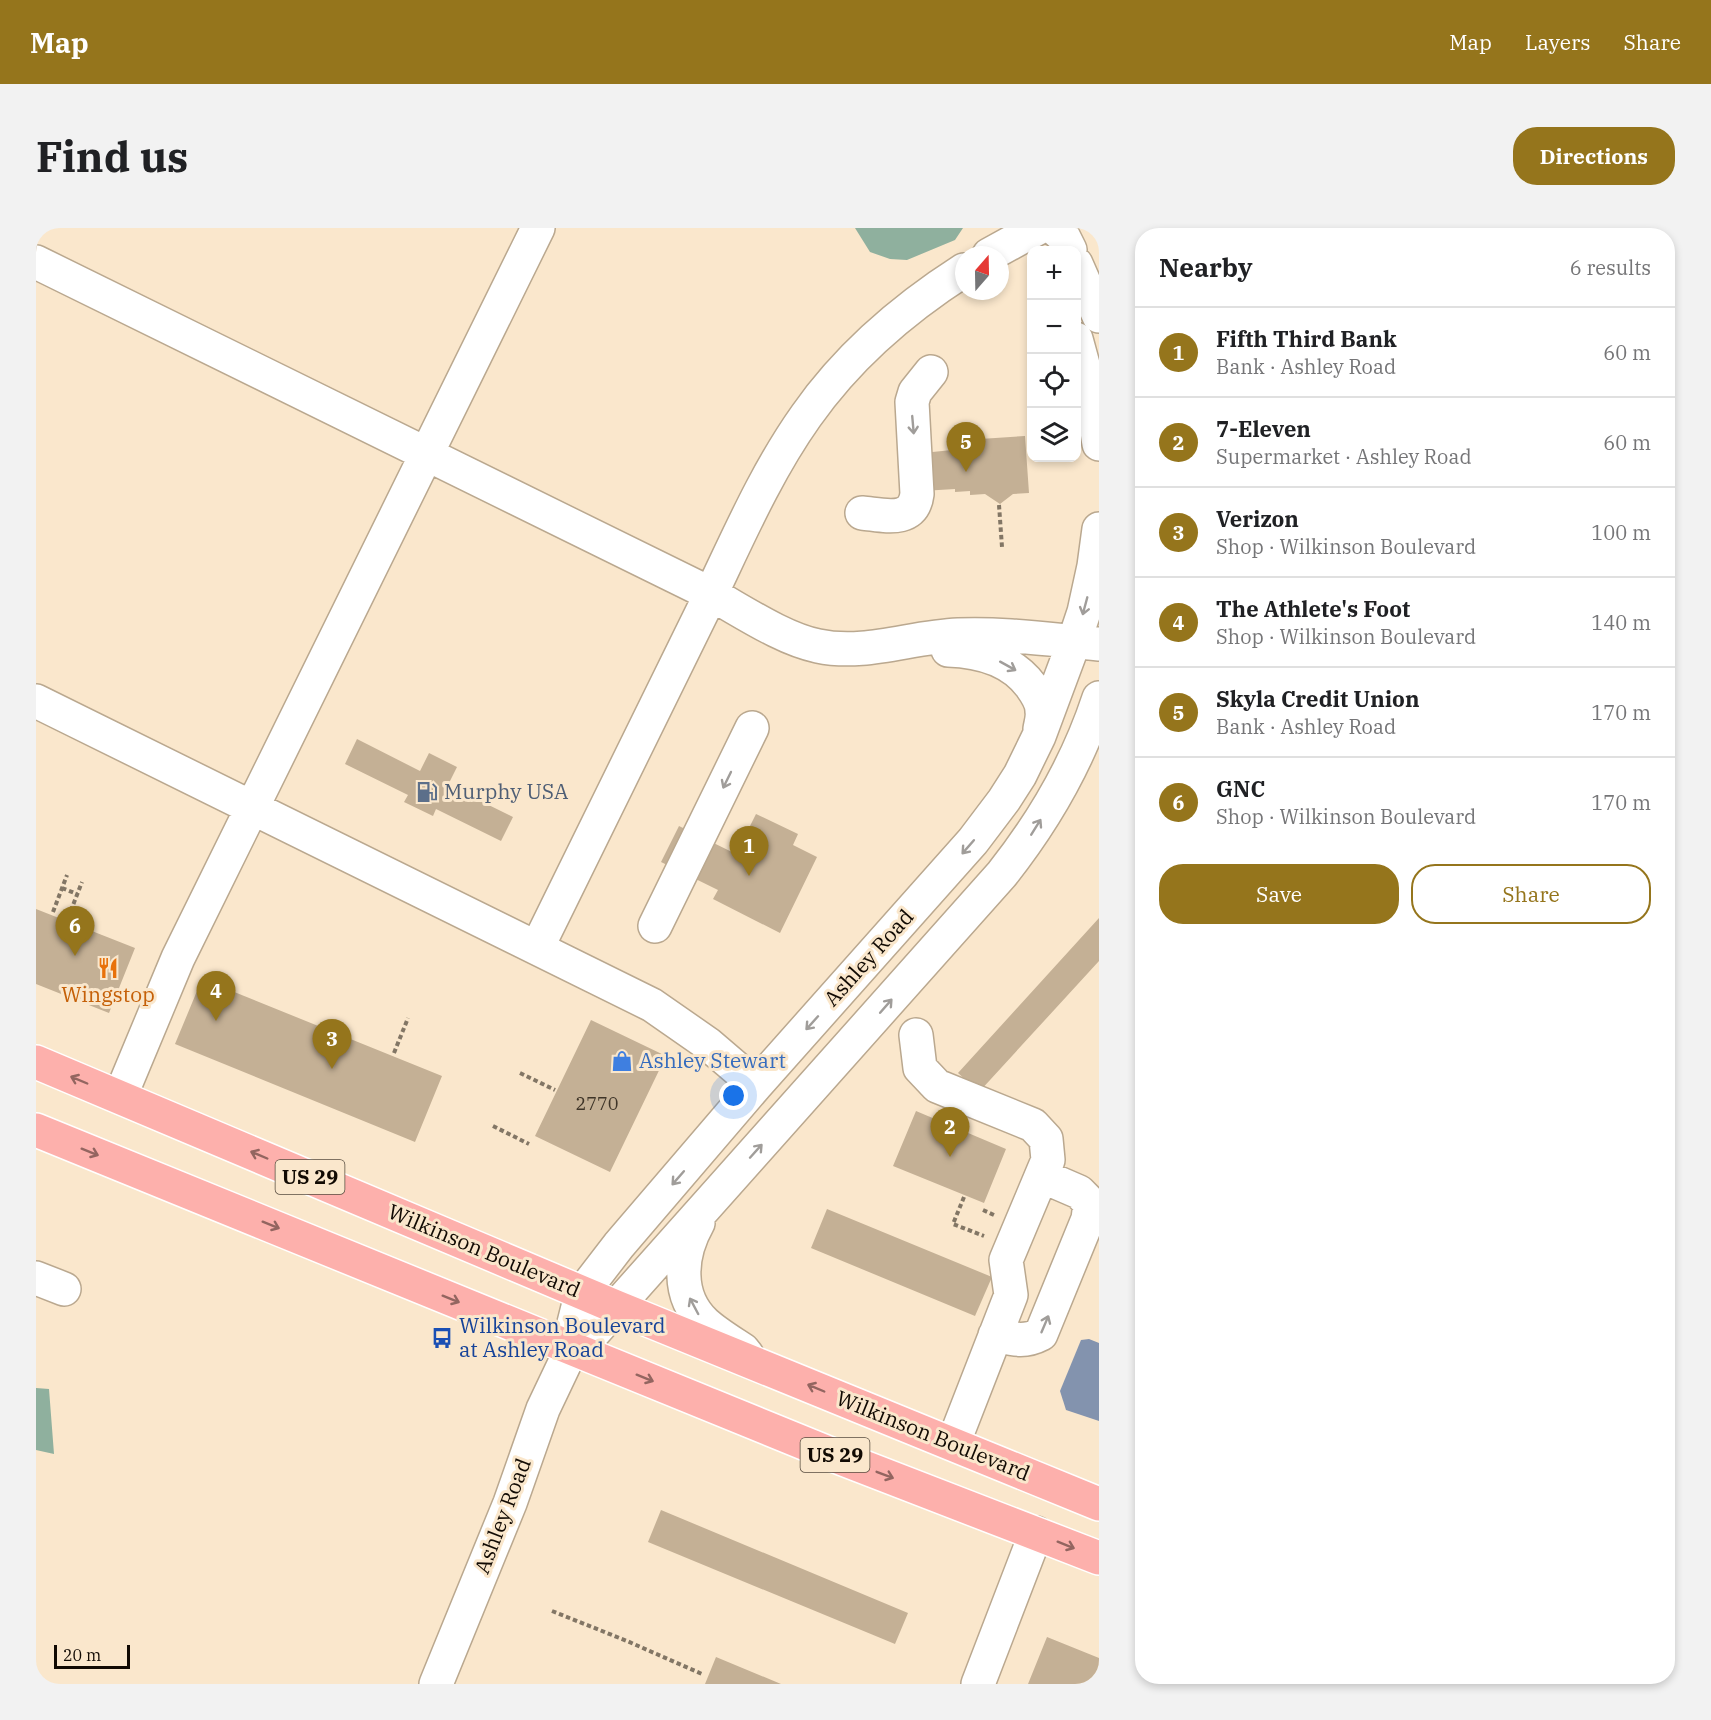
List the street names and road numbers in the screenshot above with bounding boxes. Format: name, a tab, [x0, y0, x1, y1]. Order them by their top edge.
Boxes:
street label: Ashley Road	[817, 903, 919, 1012]
road number: US 29	[276, 1160, 344, 1194]
street label: Wilkinson Boulevard	[384, 1197, 585, 1303]
street label: Wilkinson Boulevard	[832, 1383, 1035, 1487]
road number: US 29	[800, 1438, 870, 1472]
street label: Ashley Road	[467, 1454, 537, 1577]

